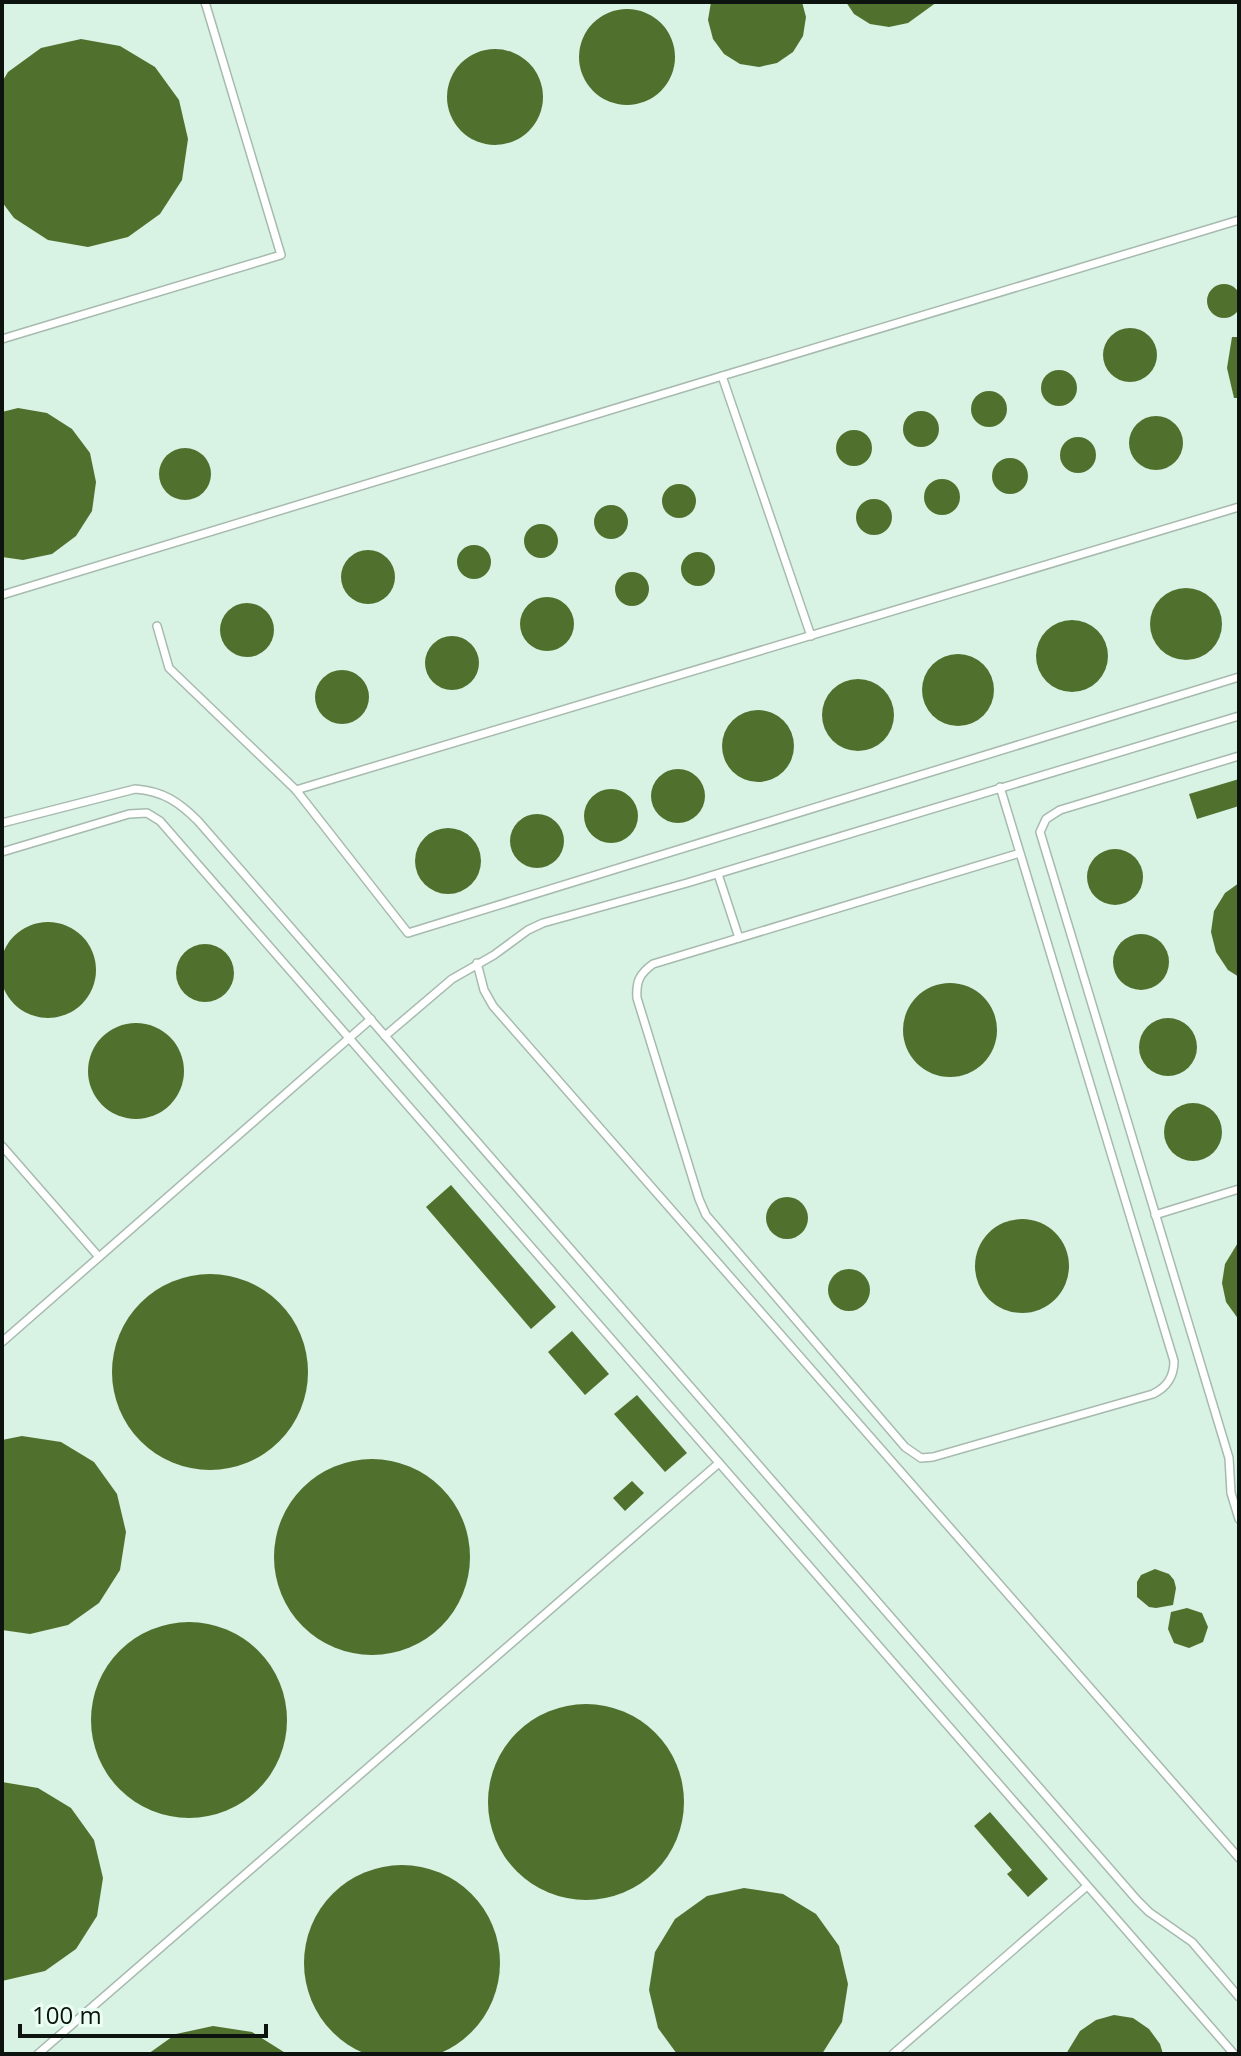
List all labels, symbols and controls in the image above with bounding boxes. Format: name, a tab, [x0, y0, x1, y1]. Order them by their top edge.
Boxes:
scale bar	[20, 1988, 266, 2038]
text: 100 m	[32, 1998, 102, 2031]

